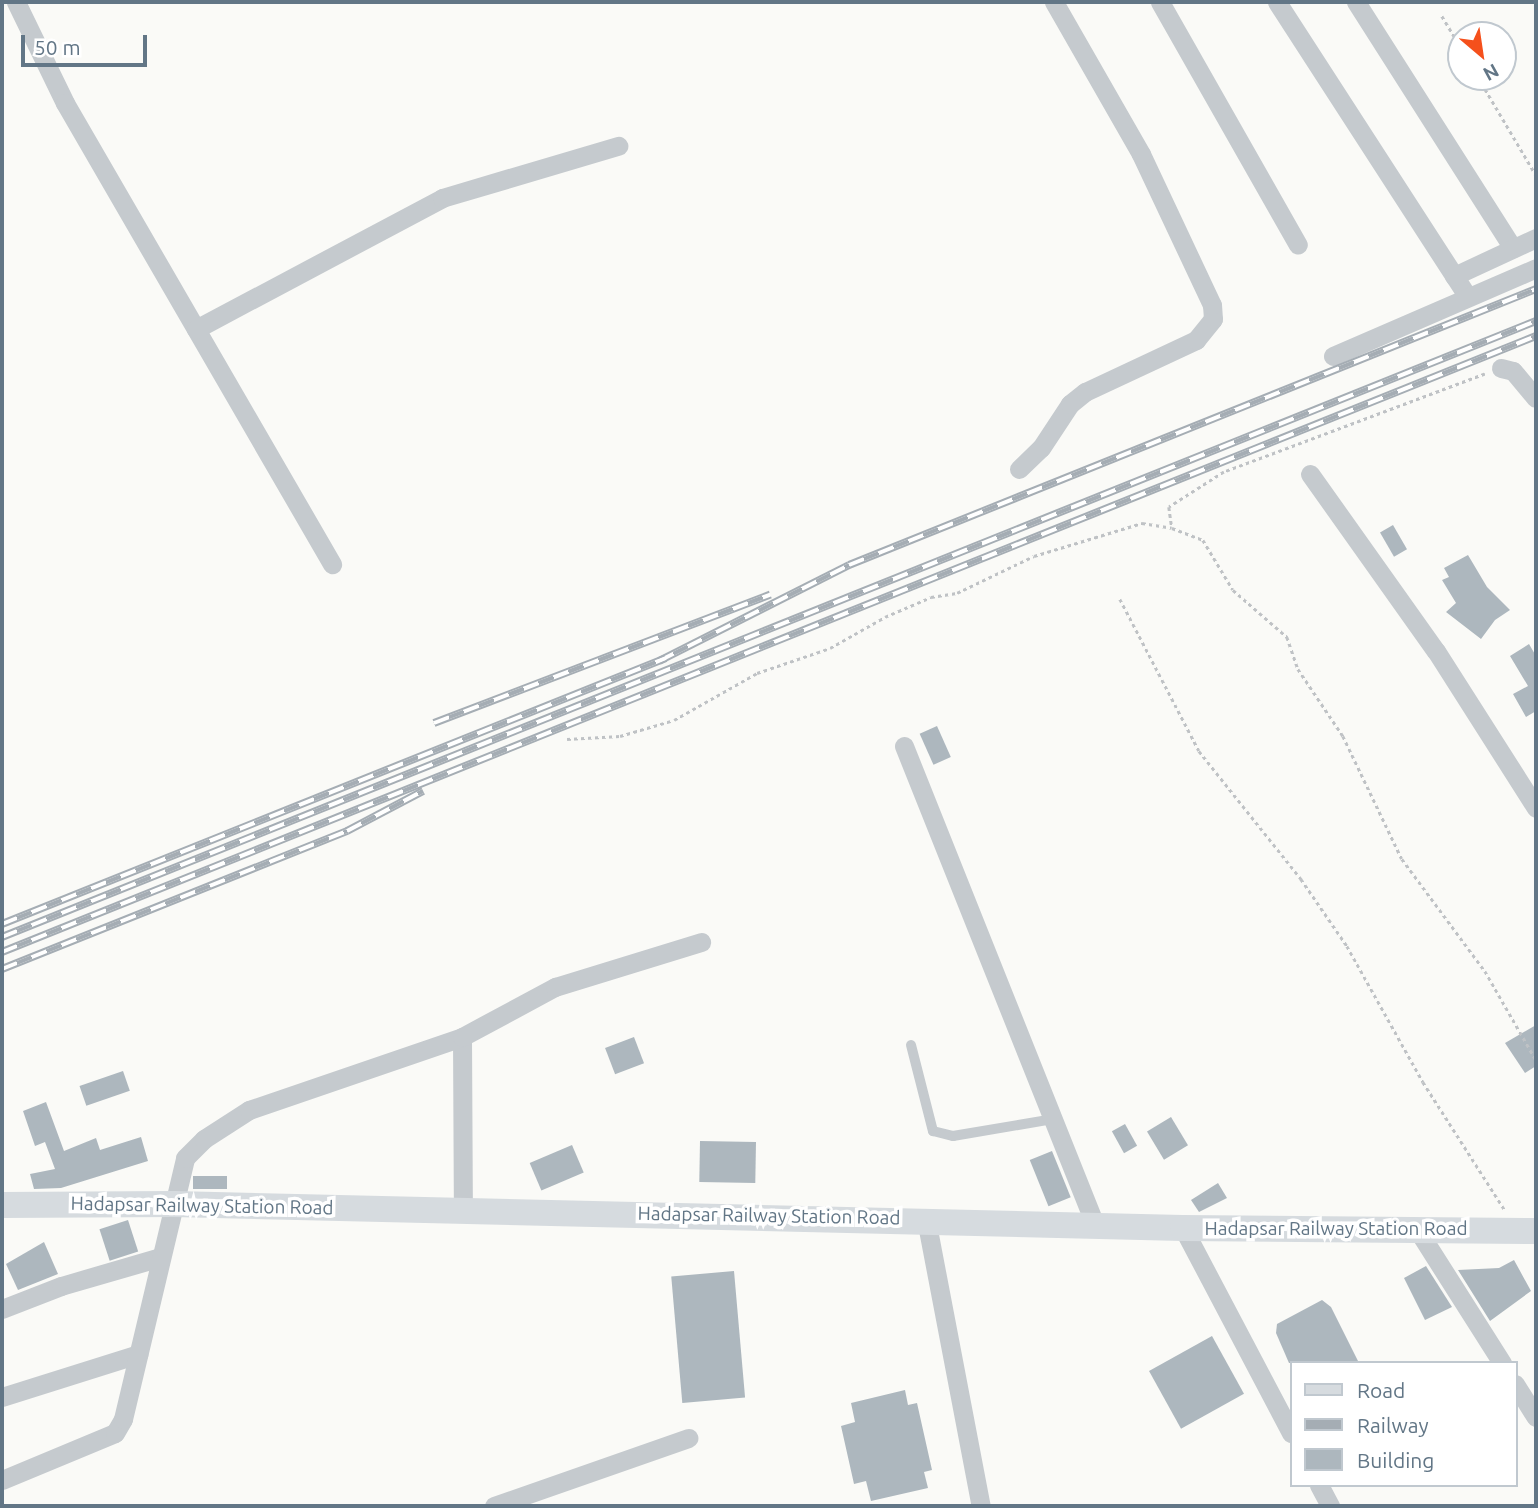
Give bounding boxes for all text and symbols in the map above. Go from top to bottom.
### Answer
scale bar [24,21,150,65]
north arrow [1447,21,1517,91]
text: 50 m [34,35,81,59]
text: N [1480,60,1503,86]
street label: Hadapsar Railway Station Road [70,1192,334,1220]
street label: Hadapsar Railway Station Road [637,1202,901,1230]
street label: Hadapsar Railway Station Road [1204,1218,1468,1240]
legend [1290,1361,1517,1487]
text: Road [1357,1378,1405,1402]
text: Railway [1357,1413,1429,1437]
text: Building [1357,1448,1434,1472]

